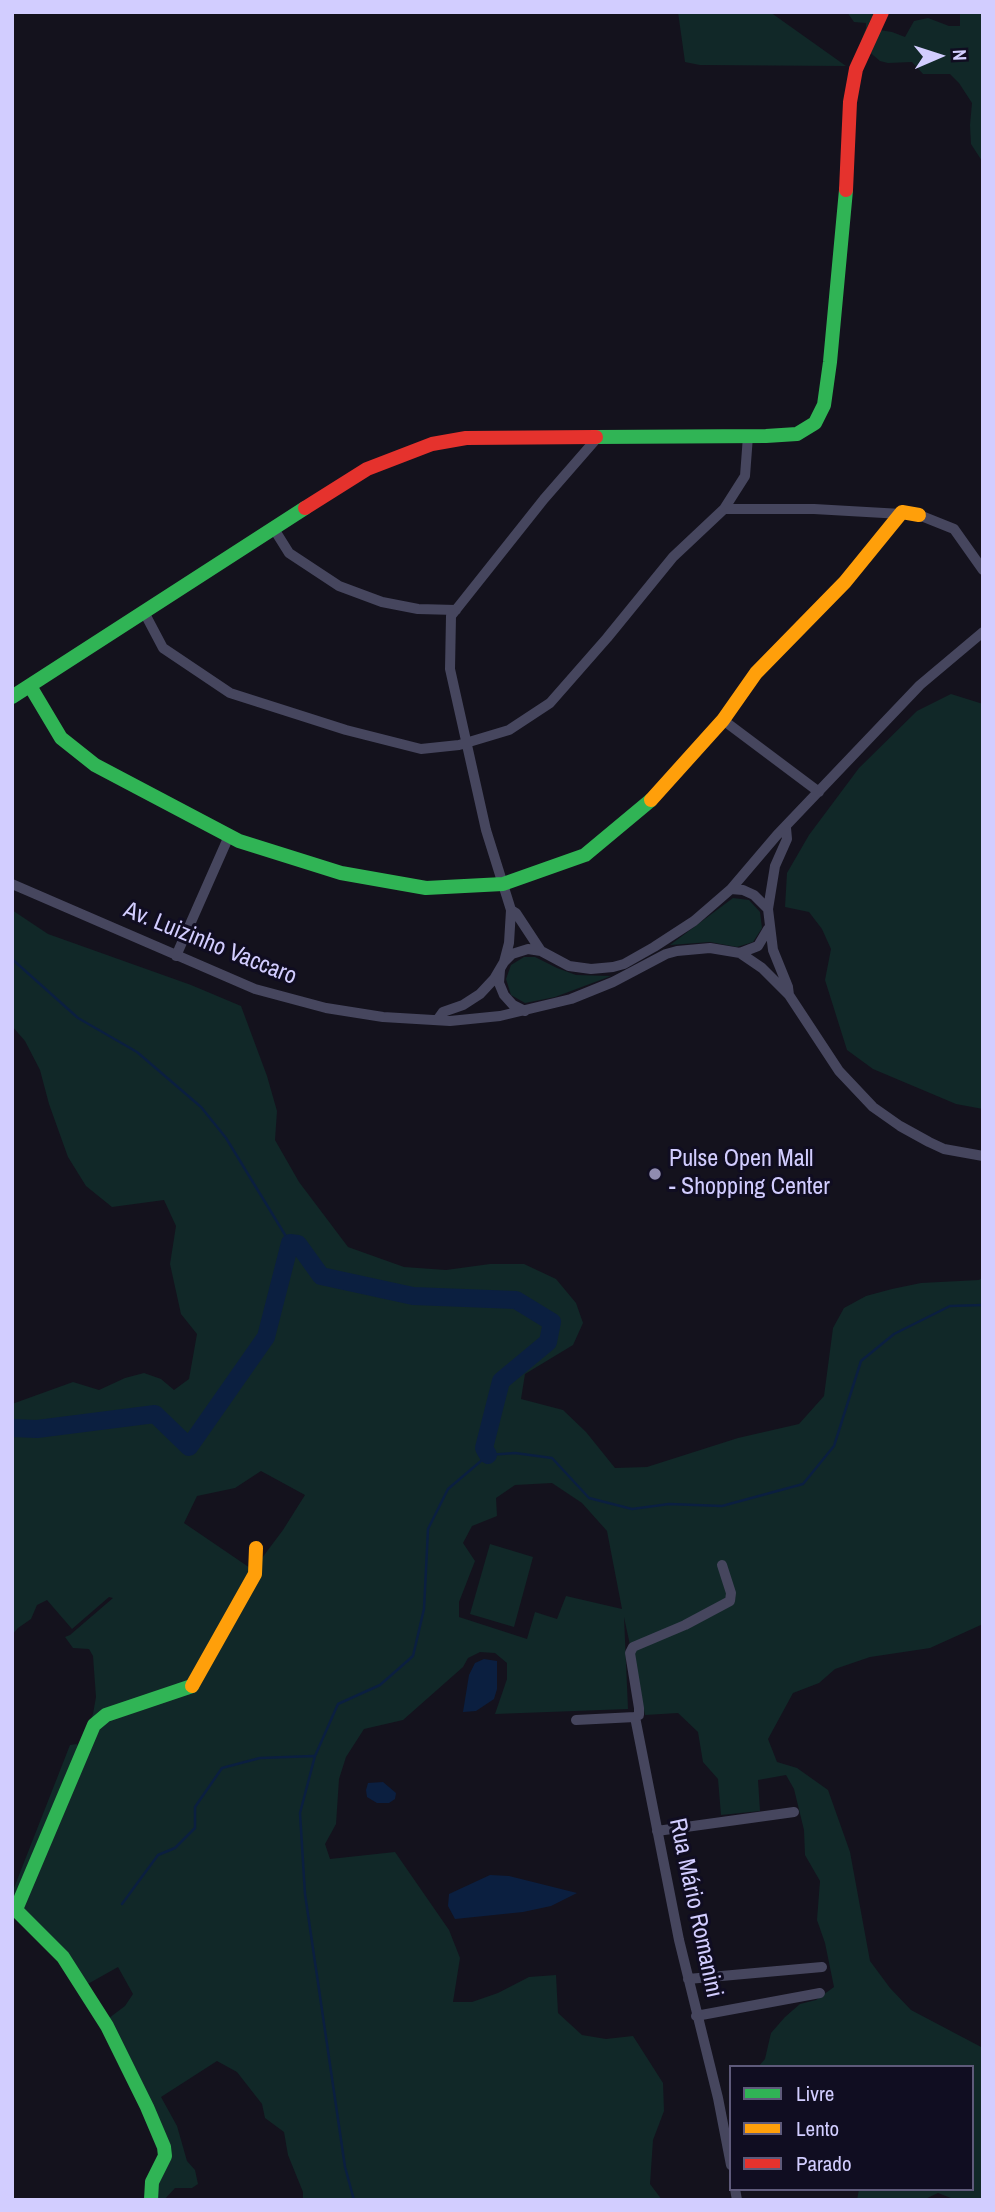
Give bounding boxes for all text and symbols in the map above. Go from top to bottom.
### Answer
north arrow [904,21,974,91]
text: N [947,49,973,61]
street label: Av. Luizinho Vaccaro [119,896,301,992]
place label: Pulse Open Mall - Shopping Center [669,1146,830,1202]
marker: Pulse Open Mall - Shopping Center [647,1166,663,1182]
street label: Rua Mário Romanini [662,1816,728,2000]
legend [729,2065,974,2191]
text: Livre [796,2079,834,2108]
text: Lento [796,2114,839,2143]
text: Parado [796,2149,852,2178]

